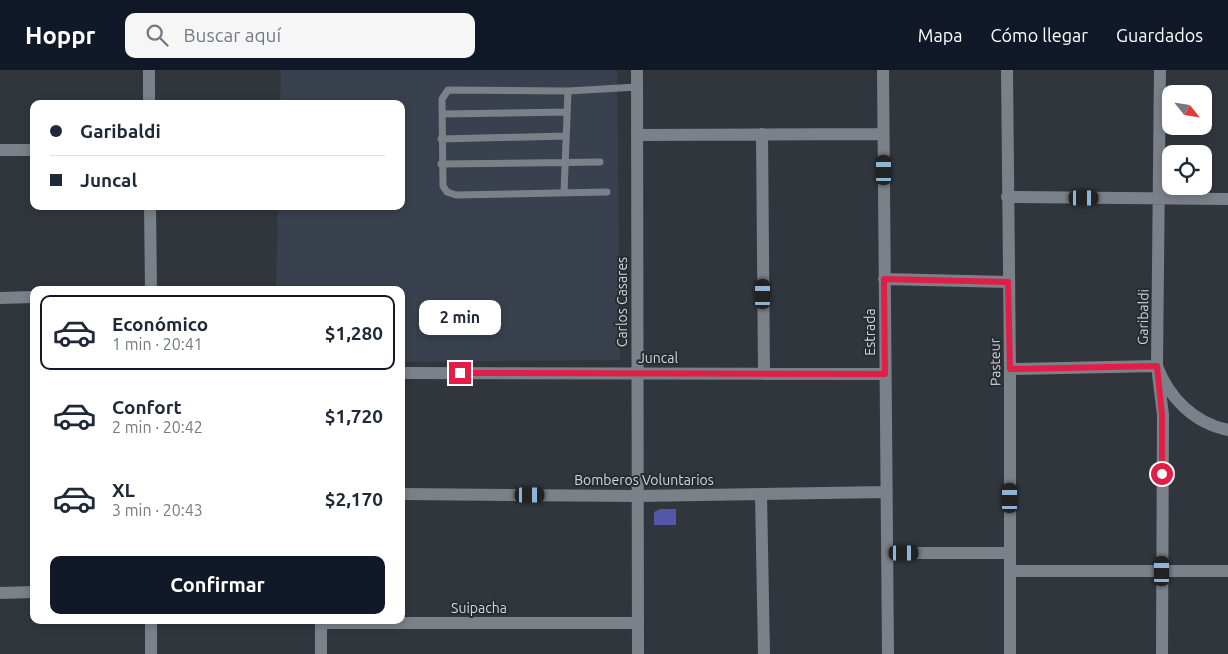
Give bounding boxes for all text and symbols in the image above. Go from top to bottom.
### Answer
search box [125,13,475,58]
icon: search [143,21,171,49]
text: Hoppr [25,22,95,49]
text: Buscar aquí [183,24,281,46]
text: Mapa [918,25,963,45]
text: Cómo llegar [991,25,1088,45]
text: Guardados [1116,25,1203,45]
north arrow [1162,85,1212,135]
map controls [1162,85,1212,195]
text: Garibaldi [80,120,161,142]
button: locate [1162,145,1212,195]
car [876,155,891,185]
text: Juncal [80,169,137,191]
car [1069,191,1099,206]
street label: Carlos Casares [614,257,630,347]
car [755,279,770,309]
street label: Garibaldi [1135,289,1151,345]
callout: 2 min [419,300,501,336]
text: 2 min [440,308,480,326]
street label: Estrada [862,308,878,356]
icon: car [52,310,97,355]
text: Económico [112,313,208,335]
text: $1,280 [325,322,383,344]
text: 1 min · 20:41 [112,335,203,353]
street label: Pasteur [987,337,1003,386]
street label: Juncal [638,350,678,366]
route end [449,362,471,384]
icon: car [52,393,97,438]
text: Confort [112,396,182,418]
text: $1,720 [325,405,383,427]
text: 2 min · 20:42 [112,418,203,436]
route start [1151,463,1173,485]
street label: Bomberos Voluntarios [574,472,714,488]
icon: car [52,476,97,521]
text: XL [112,479,135,501]
car [1002,483,1017,513]
text: $2,170 [325,488,383,510]
car [515,488,545,503]
text: 3 min · 20:43 [112,501,203,519]
car [889,546,919,561]
button: Confirmar [50,556,385,614]
car [1154,556,1169,586]
street label: Suipacha [451,600,507,616]

